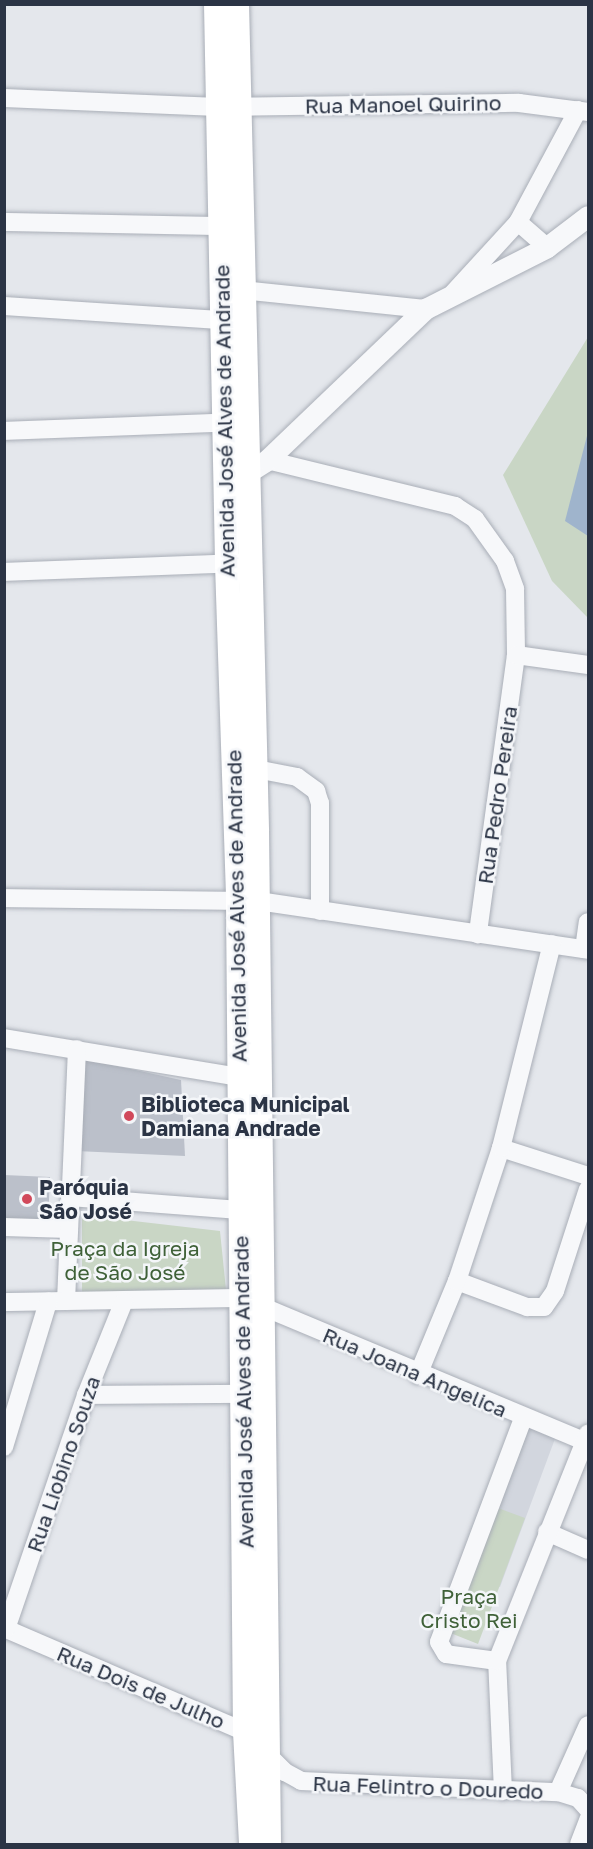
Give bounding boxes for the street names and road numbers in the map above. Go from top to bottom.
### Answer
street label: Rua Manoel Quirino [305,90,501,118]
street label: Avenida José Alves de Andrade [209,264,239,578]
street label: Rua Pedro Pereira [472,704,522,886]
street label: Avenida José Alves de Andrade [221,749,251,1063]
street label: Avenida José Alves de Andrade [228,1235,258,1549]
street label: Rua Joana Angelica [319,1322,511,1422]
street label: Rua Liobino Souza [21,1373,105,1555]
street label: Rua Dois de Julho [53,1640,229,1734]
street label: Rua Felintro o Douredo [312,1770,544,1804]

